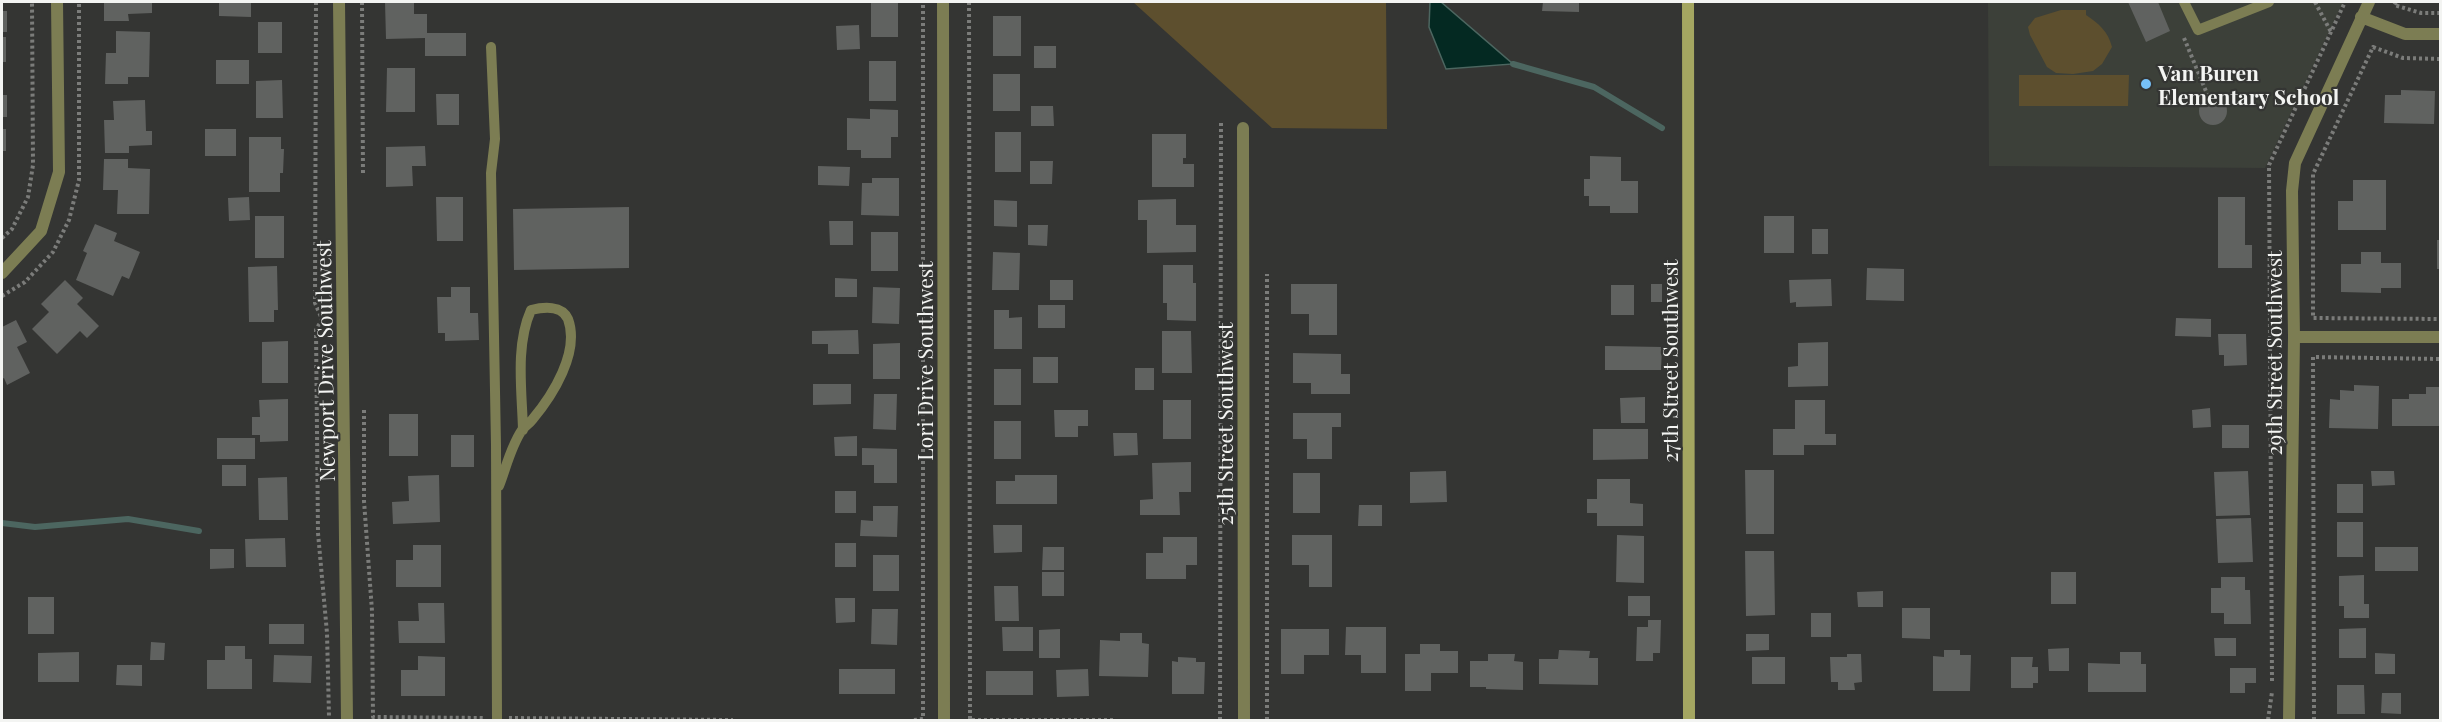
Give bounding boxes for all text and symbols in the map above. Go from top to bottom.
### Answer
place label: Van Buren Elementary School [2157,58,2340,110]
marker: Van Buren Elementary School [2139,77,2153,91]
street label: Newport Drive Southwest [308,240,340,482]
street label: 29th Street Southwest [2259,250,2287,456]
street label: 27th Street Southwest [1655,259,1683,462]
street label: Lori Drive Southwest [910,261,938,461]
street label: 25th Street Southwest [1210,322,1238,526]

